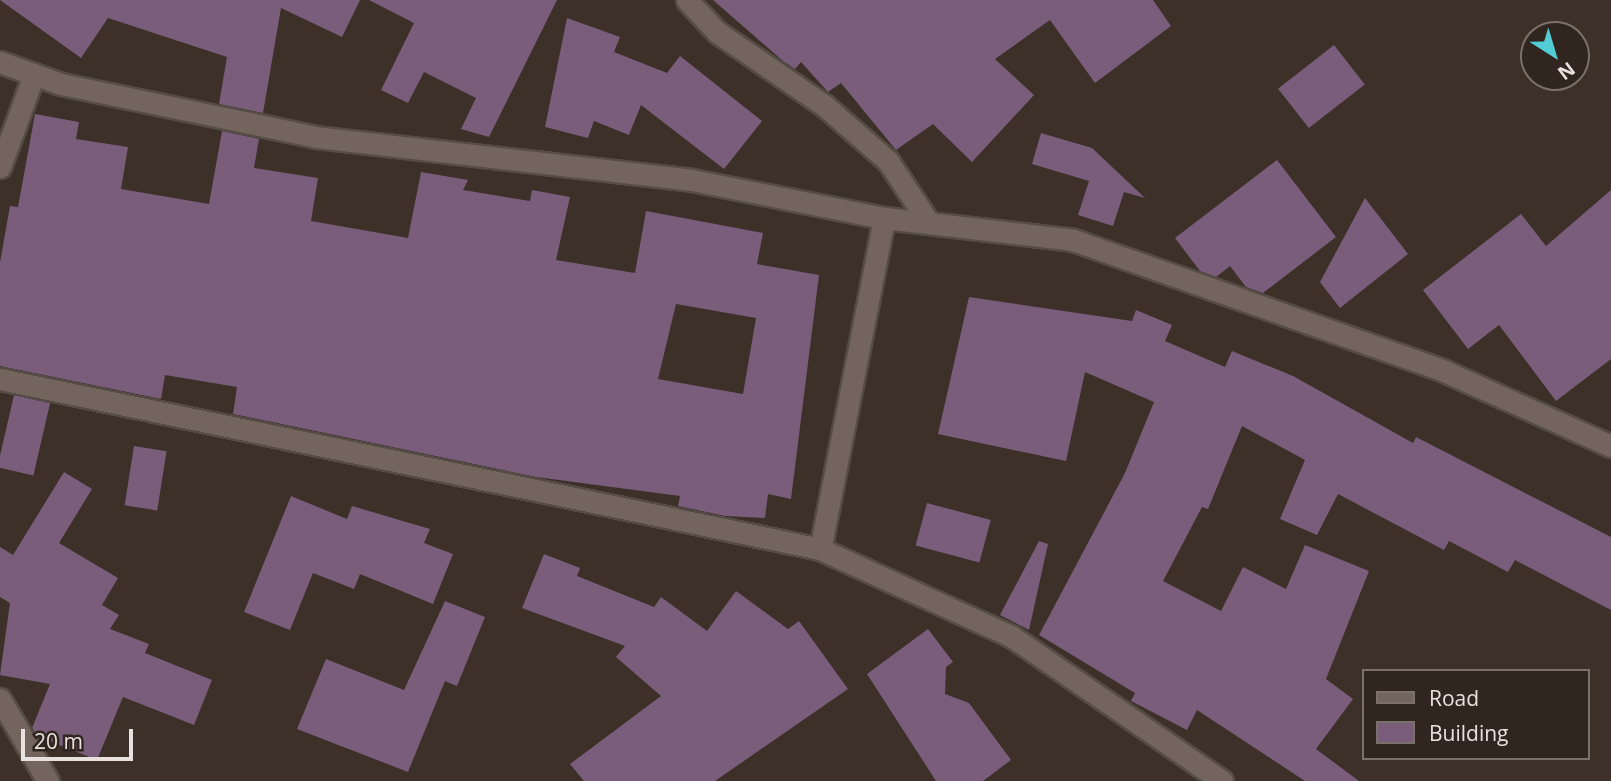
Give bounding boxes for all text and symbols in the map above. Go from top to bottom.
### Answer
north arrow [1520,21,1590,91]
text: N [1552,56,1580,86]
legend [1362,669,1590,760]
text: Road [1429,684,1479,712]
scale bar [24,714,136,758]
text: Building [1429,719,1508,747]
text: 20 m [34,727,83,755]

